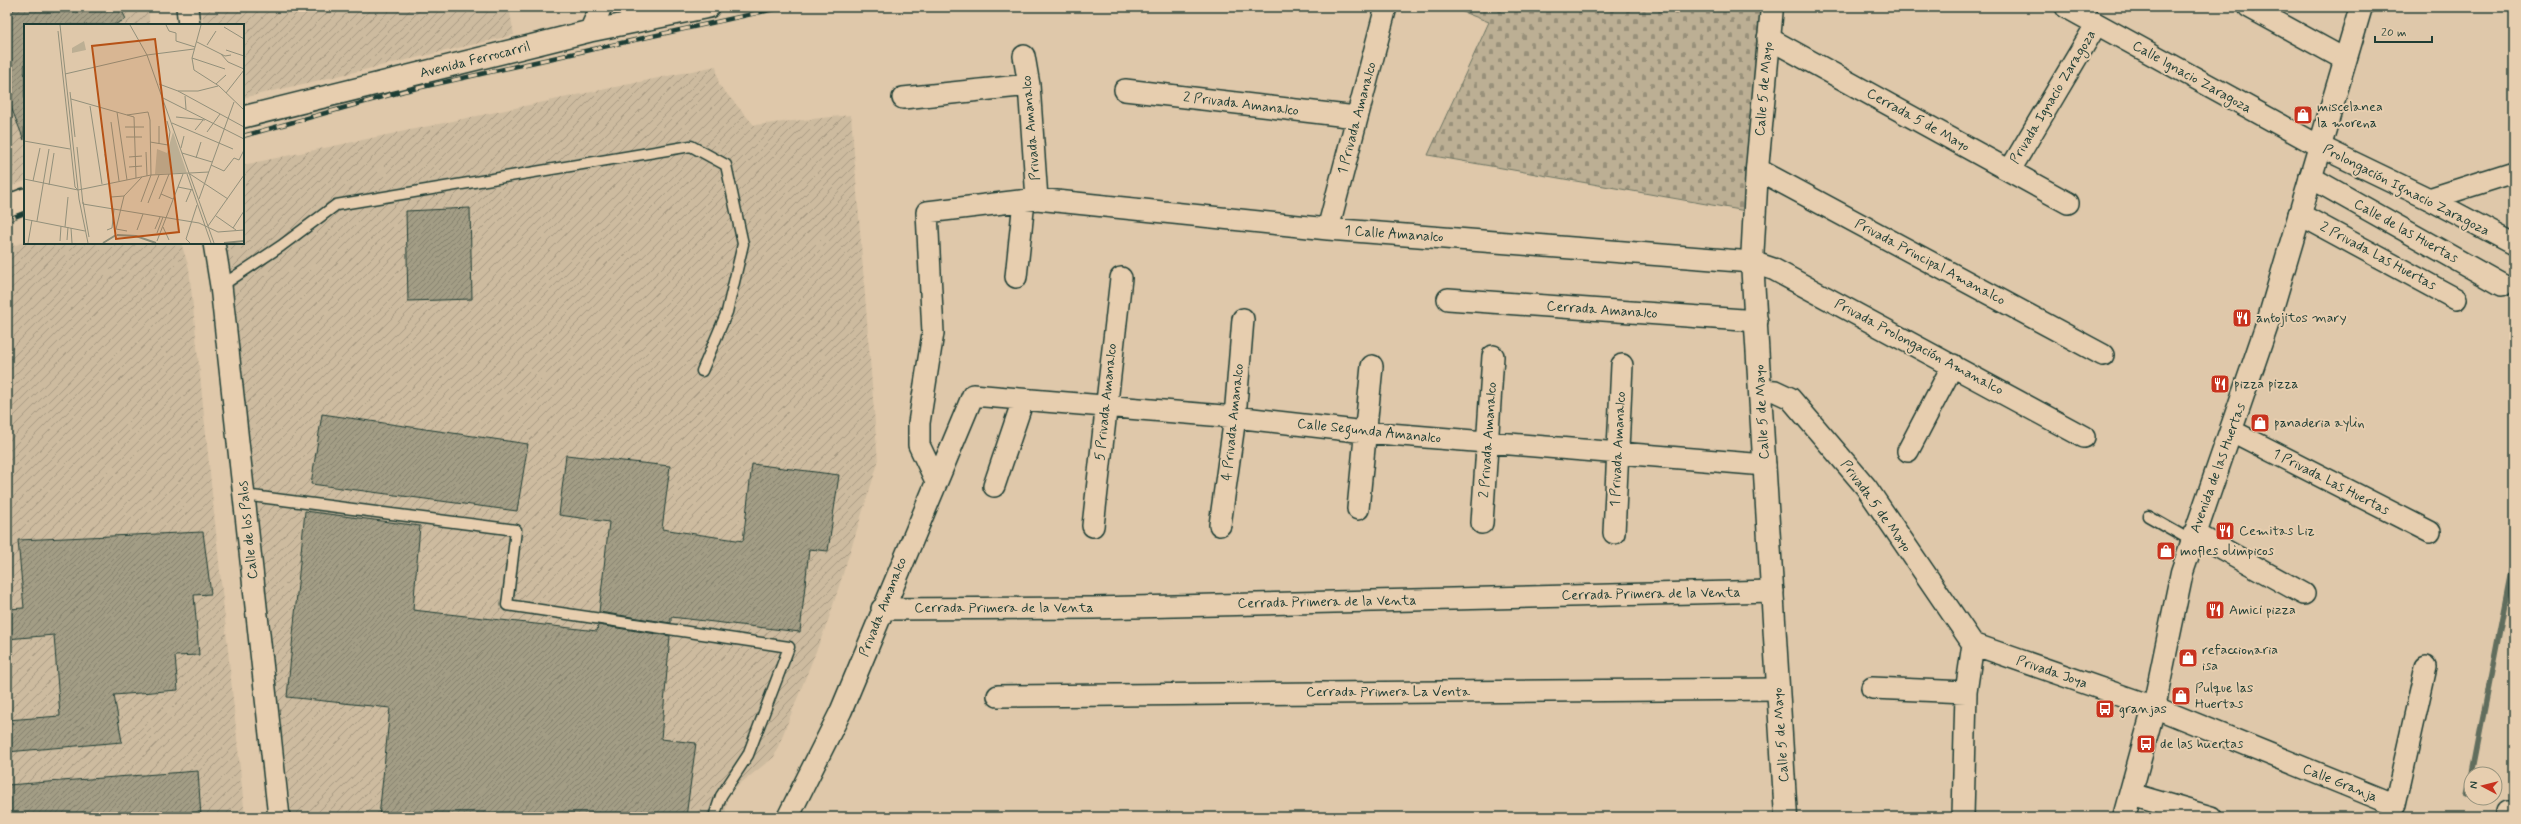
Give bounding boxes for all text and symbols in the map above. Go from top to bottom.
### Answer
scale bar [2375,18,2432,44]
inset map [24,24,244,244]
text: 20 m [2381,25,2407,41]
street label: Privada Ignacio Zaragoza [2006,27,2101,168]
street label: Calle Ignacio Zaragoza [2129,37,2255,118]
street label: Avenida Ferrocarril [418,38,532,82]
street label: Calle 5 de Mayo [1751,41,1777,137]
street label: 1 Privada Amanalco [1333,60,1381,176]
street label: Privada Amanalco [1017,75,1045,181]
street label: Cerrada 5 de Mayo [1863,84,1973,156]
street label: 2 Privada Amanalco [1182,88,1300,120]
place label: miscelanea la morena [2317,98,2383,132]
shop icon: miscelanea la morena [2292,104,2314,126]
street label: Prolongación Ignacio Zaragoza [2319,140,2493,242]
street label: Calle de las Huertas [2351,195,2461,267]
street label: Privada Principal Amanalco [1852,215,2008,309]
street label: 2 Privada Las Huertas [2317,218,2439,294]
street label: 1 Calle Amanalco [1344,222,1444,246]
street label: Privada Prolongación Amanalco [1831,295,2007,400]
street label: Cerrada Amanalco [1546,297,1658,323]
restaurant icon: antojitos mary [2231,307,2253,329]
place label: antojitos mary [2256,309,2347,327]
street label: 5 Privada Amanalco [1091,342,1121,462]
street label: 4 Privada Amanalco [1218,363,1248,481]
street label: Calle 5 de Mayo [1751,364,1773,460]
restaurant icon: pizza pizza [2209,373,2231,395]
place label: pizza pizza [2234,375,2299,393]
street label: 2 Privada Amanalco [1475,381,1501,499]
street label: 1 Privada Amanalco [1606,391,1630,507]
street label: Avenida de las Huertas [2186,401,2250,535]
shop icon: panaderia aylin [2249,412,2271,434]
street label: Calle Segunda Amanalco [1296,414,1442,450]
place label: panaderia aylin [2274,414,2365,432]
street label: 1 Privada Las Huertas [2270,445,2392,519]
street label: Privada 5 de Mayo [1836,456,1916,556]
street label: Calle de los Palos [234,479,262,580]
restaurant icon: Cemitas Liz [2214,520,2236,542]
place label: Cemitas Liz [2239,522,2315,540]
shop icon: mofles olimpicos [2155,540,2177,562]
place label: mofles olimpicos [2180,542,2274,560]
street label: Privada Amanalco [855,555,911,659]
street label: Cerrada Primera de la Venta [1561,583,1741,605]
street label: Cerrada Primera de la Venta [1237,591,1417,613]
street label: Cerrada Primera de la Venta [914,599,1094,617]
restaurant icon: Amici pizza [2204,599,2226,621]
place label: Amici pizza [2229,601,2296,619]
place label: refaccionaria isa [2202,641,2278,675]
shop icon: refaccionaria isa [2177,647,2199,669]
street label: Privada Joya [2014,651,2090,693]
place label: Pulque las Huertas [2195,679,2253,713]
street label: Cerrada Primera La Venta [1306,683,1471,701]
shop icon: Pulque las Huertas [2170,685,2192,707]
street label: Calle 5 de Mayo [1769,687,1793,783]
bus stop icon: granjas [2094,698,2116,720]
place label: granjas [2119,700,2167,718]
bus stop icon: de las huertas [2135,733,2157,755]
place label: de las huertas [2160,735,2243,753]
street label: Calle Granja [2300,760,2380,806]
north arrow [2463,766,2503,806]
text: N [2467,780,2481,789]

